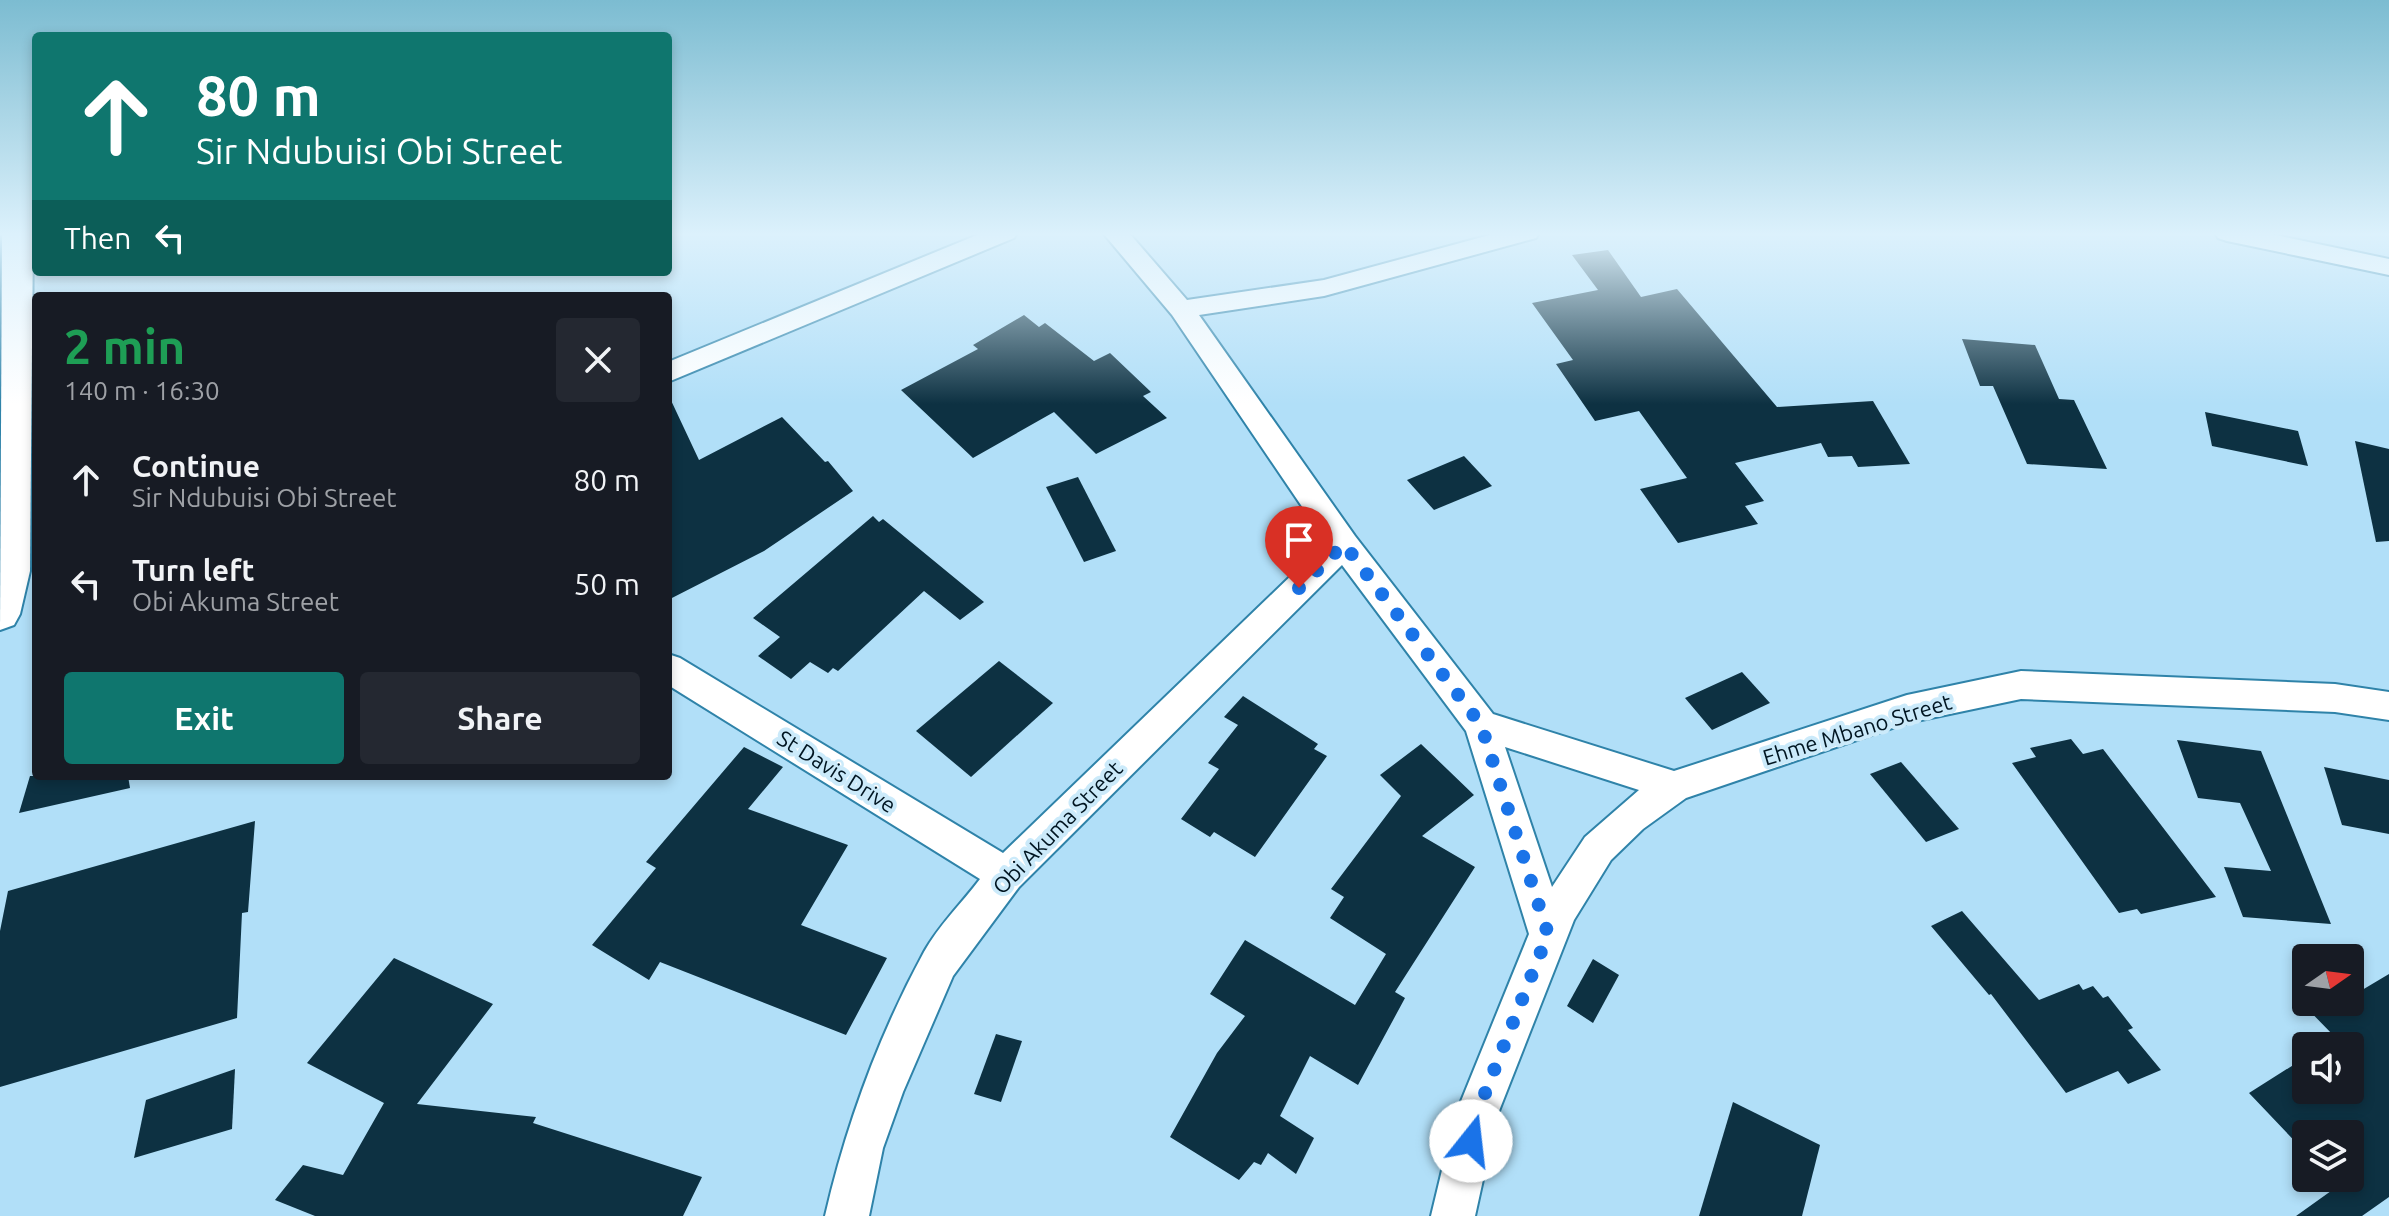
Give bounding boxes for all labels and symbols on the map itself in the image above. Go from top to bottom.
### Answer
pin [1265,506,1333,588]
street label: Ehme Mbano Street [1760,688,1955,770]
street label: St Davis Drive [773,725,901,817]
street label: Obi Akuma Street [987,755,1127,899]
north arrow [2292,944,2364,1016]
position arrow [1429,1099,1513,1183]

